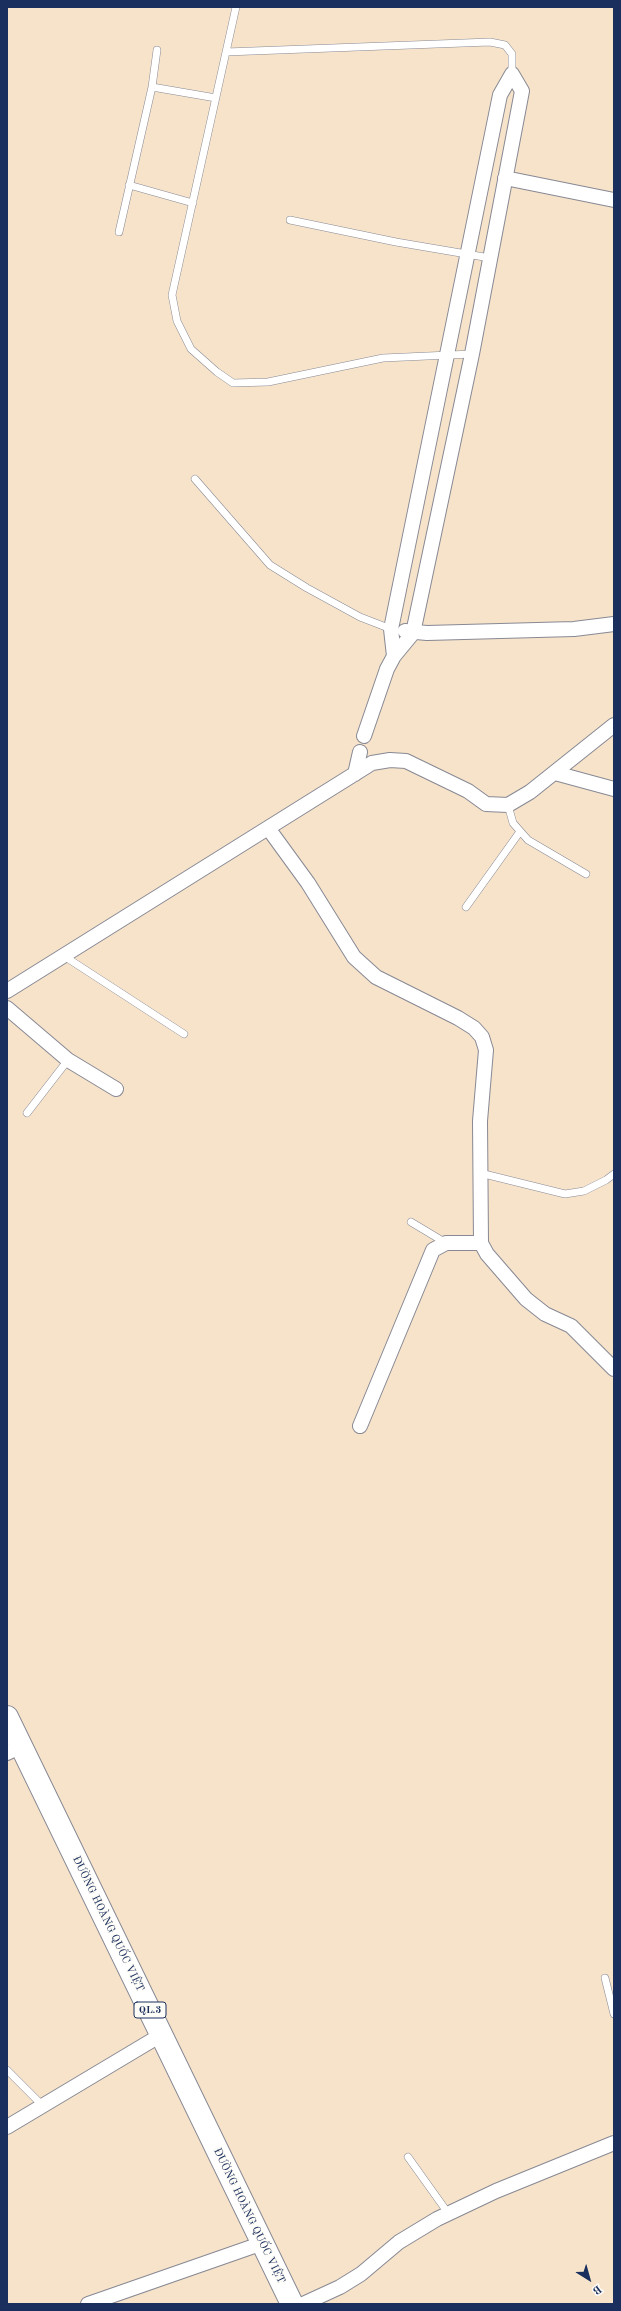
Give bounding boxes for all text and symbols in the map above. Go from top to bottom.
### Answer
street label: ĐƯỜNG HOÀNG QUỐC VIỆT [69,1854,147,1994]
road number: QL.3 [134,2002,166,2018]
street label: ĐƯỜNG HOÀNG QUỐC VIỆT [210,2146,288,2286]
north arrow [569,2259,609,2299]
text: B [590,2282,603,2296]

